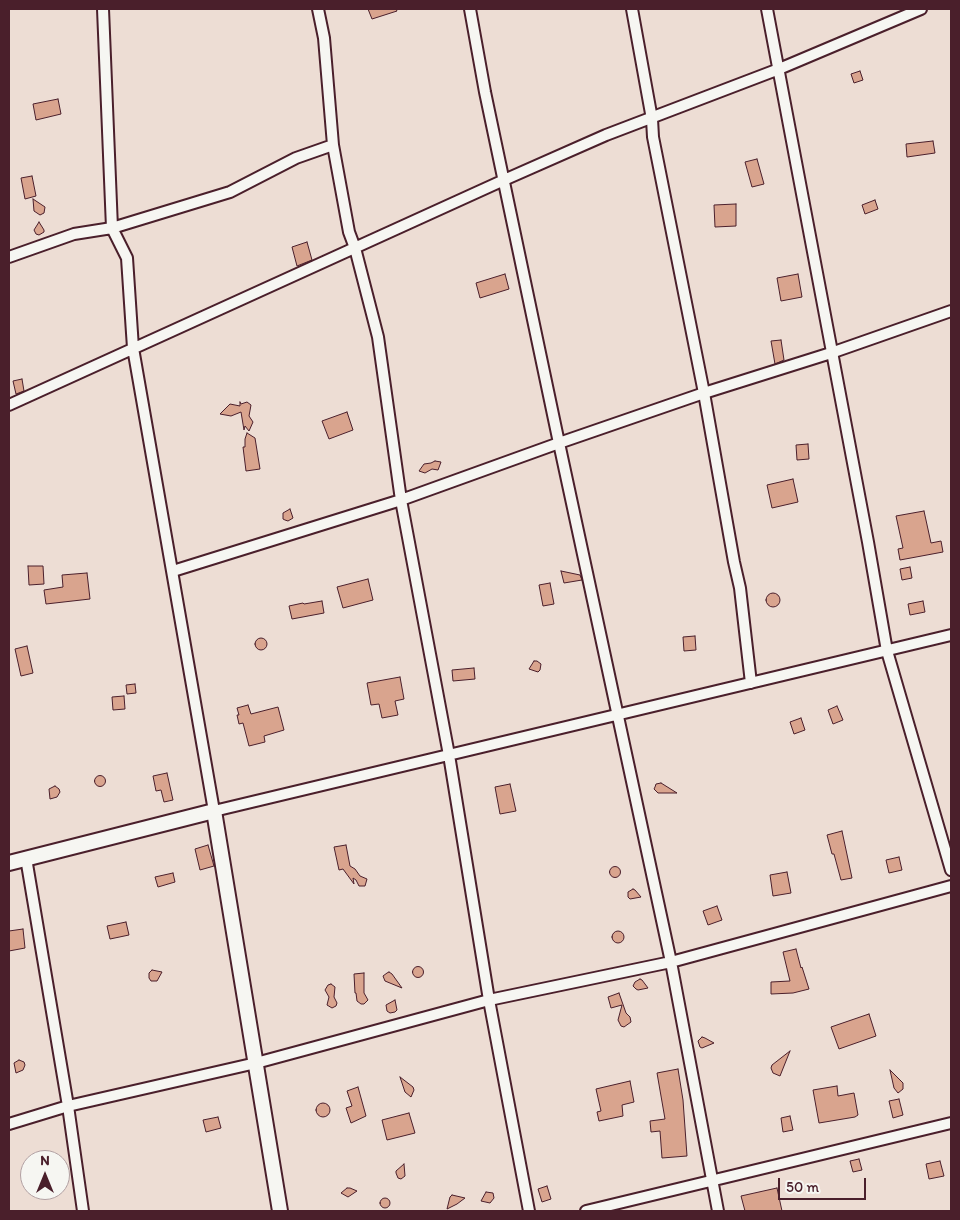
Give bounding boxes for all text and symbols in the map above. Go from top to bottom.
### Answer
north arrow [20,1150,70,1200]
text: N [40,1152,50,1169]
scale bar [780,1168,868,1200]
text: 50 m [786,1178,819,1196]

